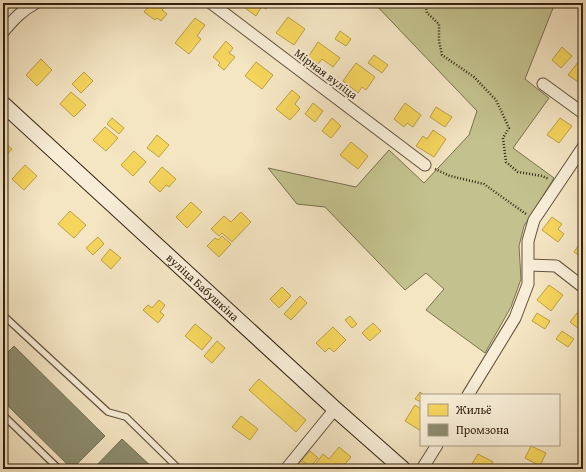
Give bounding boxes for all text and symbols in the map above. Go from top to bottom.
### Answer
street label: Мірная вуліца [291,44,362,103]
street label: вуліца Бабушкіна [163,249,243,325]
legend [420,394,560,446]
text: Жильё [455,401,492,418]
text: Промзона [456,421,509,438]

